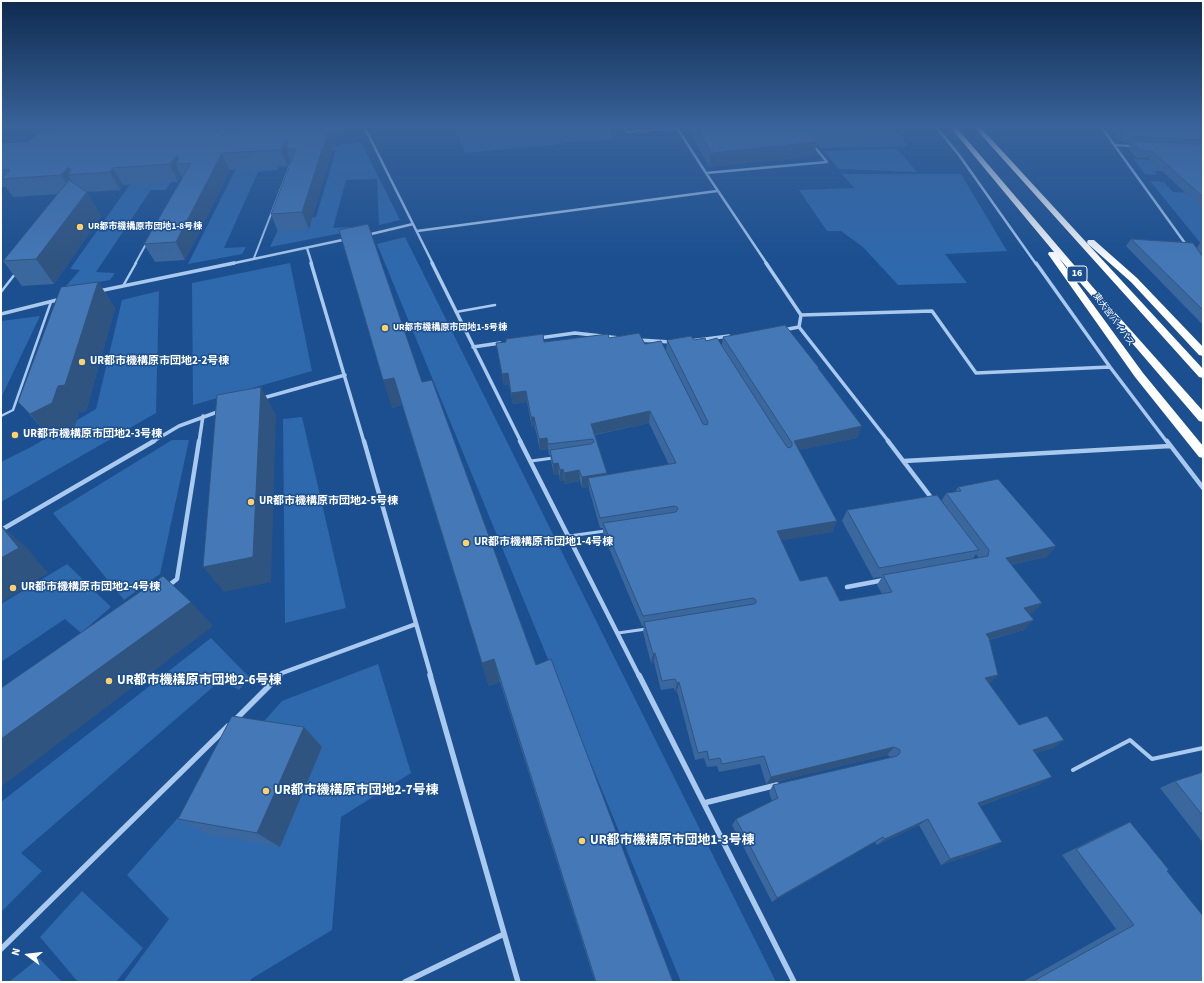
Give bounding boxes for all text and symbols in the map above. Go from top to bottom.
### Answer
marker: UR都市機構原市団地1-8号棟 [75,222,85,232]
place label: UR都市機構原市団地1-8号棟 [88,222,202,232]
road number: 16 [1067,266,1087,282]
street label: 東大宮バイパス [1090,291,1136,349]
marker: UR都市機構原市団地1-5号棟 [380,323,390,333]
place label: UR都市機構原市団地1-5号棟 [393,323,507,333]
place label: UR都市機構原市団地2-2号棟 [90,355,229,369]
marker: UR都市機構原市団地2-2号棟 [77,357,87,367]
place label: UR都市機構原市団地2-3号棟 [23,428,162,442]
marker: UR都市機構原市団地2-3号棟 [10,430,20,440]
place label: UR都市機構原市団地2-5号棟 [259,495,398,509]
marker: UR都市機構原市団地2-5号棟 [246,497,256,507]
place label: UR都市機構原市団地1-4号棟 [474,536,613,550]
marker: UR都市機構原市団地1-4号棟 [461,538,471,548]
place label: UR都市機構原市団地2-4号棟 [21,581,160,595]
marker: UR都市機構原市団地2-4号棟 [8,583,18,593]
place label: UR都市機構原市団地2-6号棟 [117,673,282,689]
marker: UR都市機構原市団地2-6号棟 [104,676,114,686]
place label: UR都市機構原市団地2-7号棟 [274,783,439,799]
marker: UR都市機構原市団地2-7号棟 [261,786,271,796]
place label: UR都市機構原市団地1-3号棟 [590,833,755,849]
marker: UR都市機構原市団地1-3号棟 [577,836,587,846]
north arrow [8,935,48,975]
text: N [8,946,24,957]

